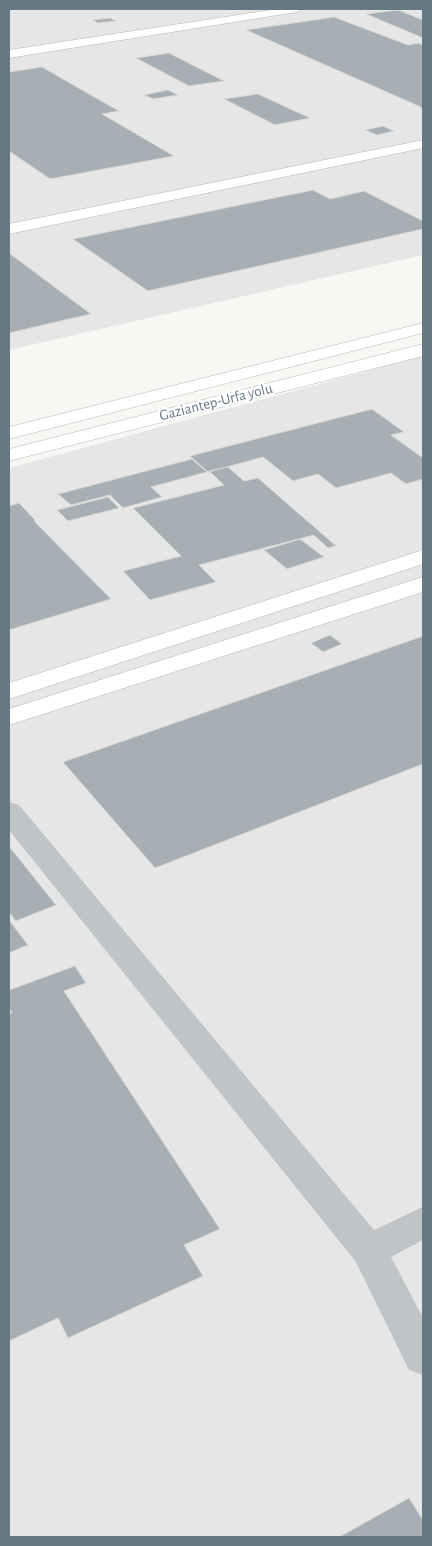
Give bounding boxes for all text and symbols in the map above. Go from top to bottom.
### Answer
street label: Gaziantep-Urfa yolu [158,379,274,425]

